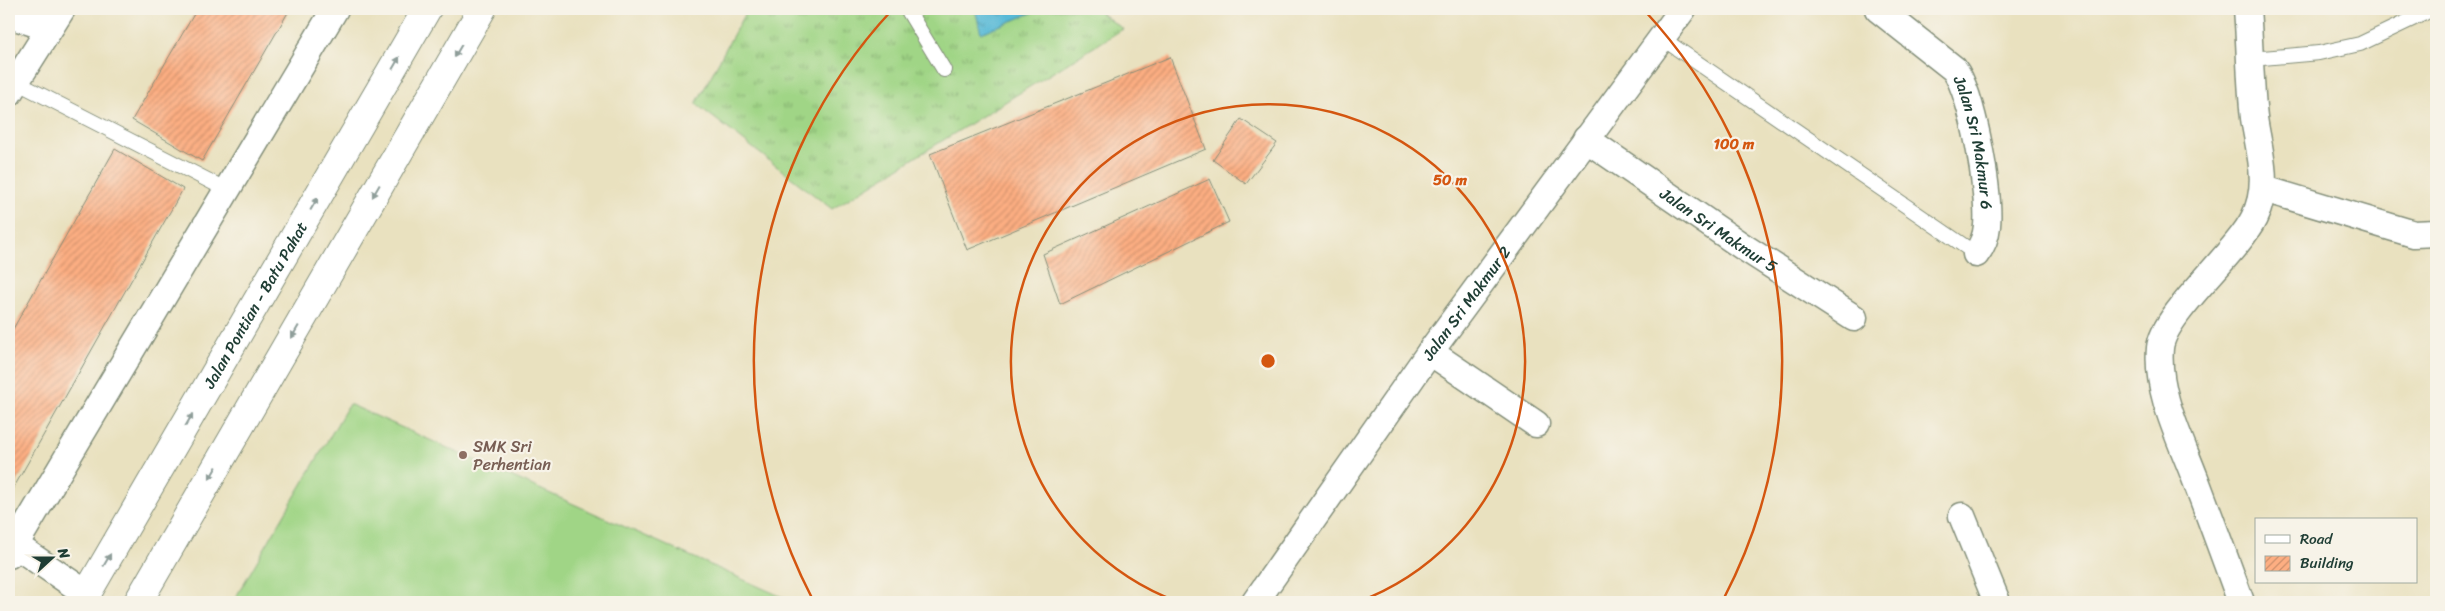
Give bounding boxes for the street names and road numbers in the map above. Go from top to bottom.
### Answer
street label: Jalan Sri Makmur 6 [1945,70,2002,210]
street label: Jalan Sri Makmur 5 [1653,179,1784,280]
street label: Jalan Pontian - Batu Pahat [194,216,315,395]
street label: Jalan Sri Makmur 2 [1413,240,1518,367]

